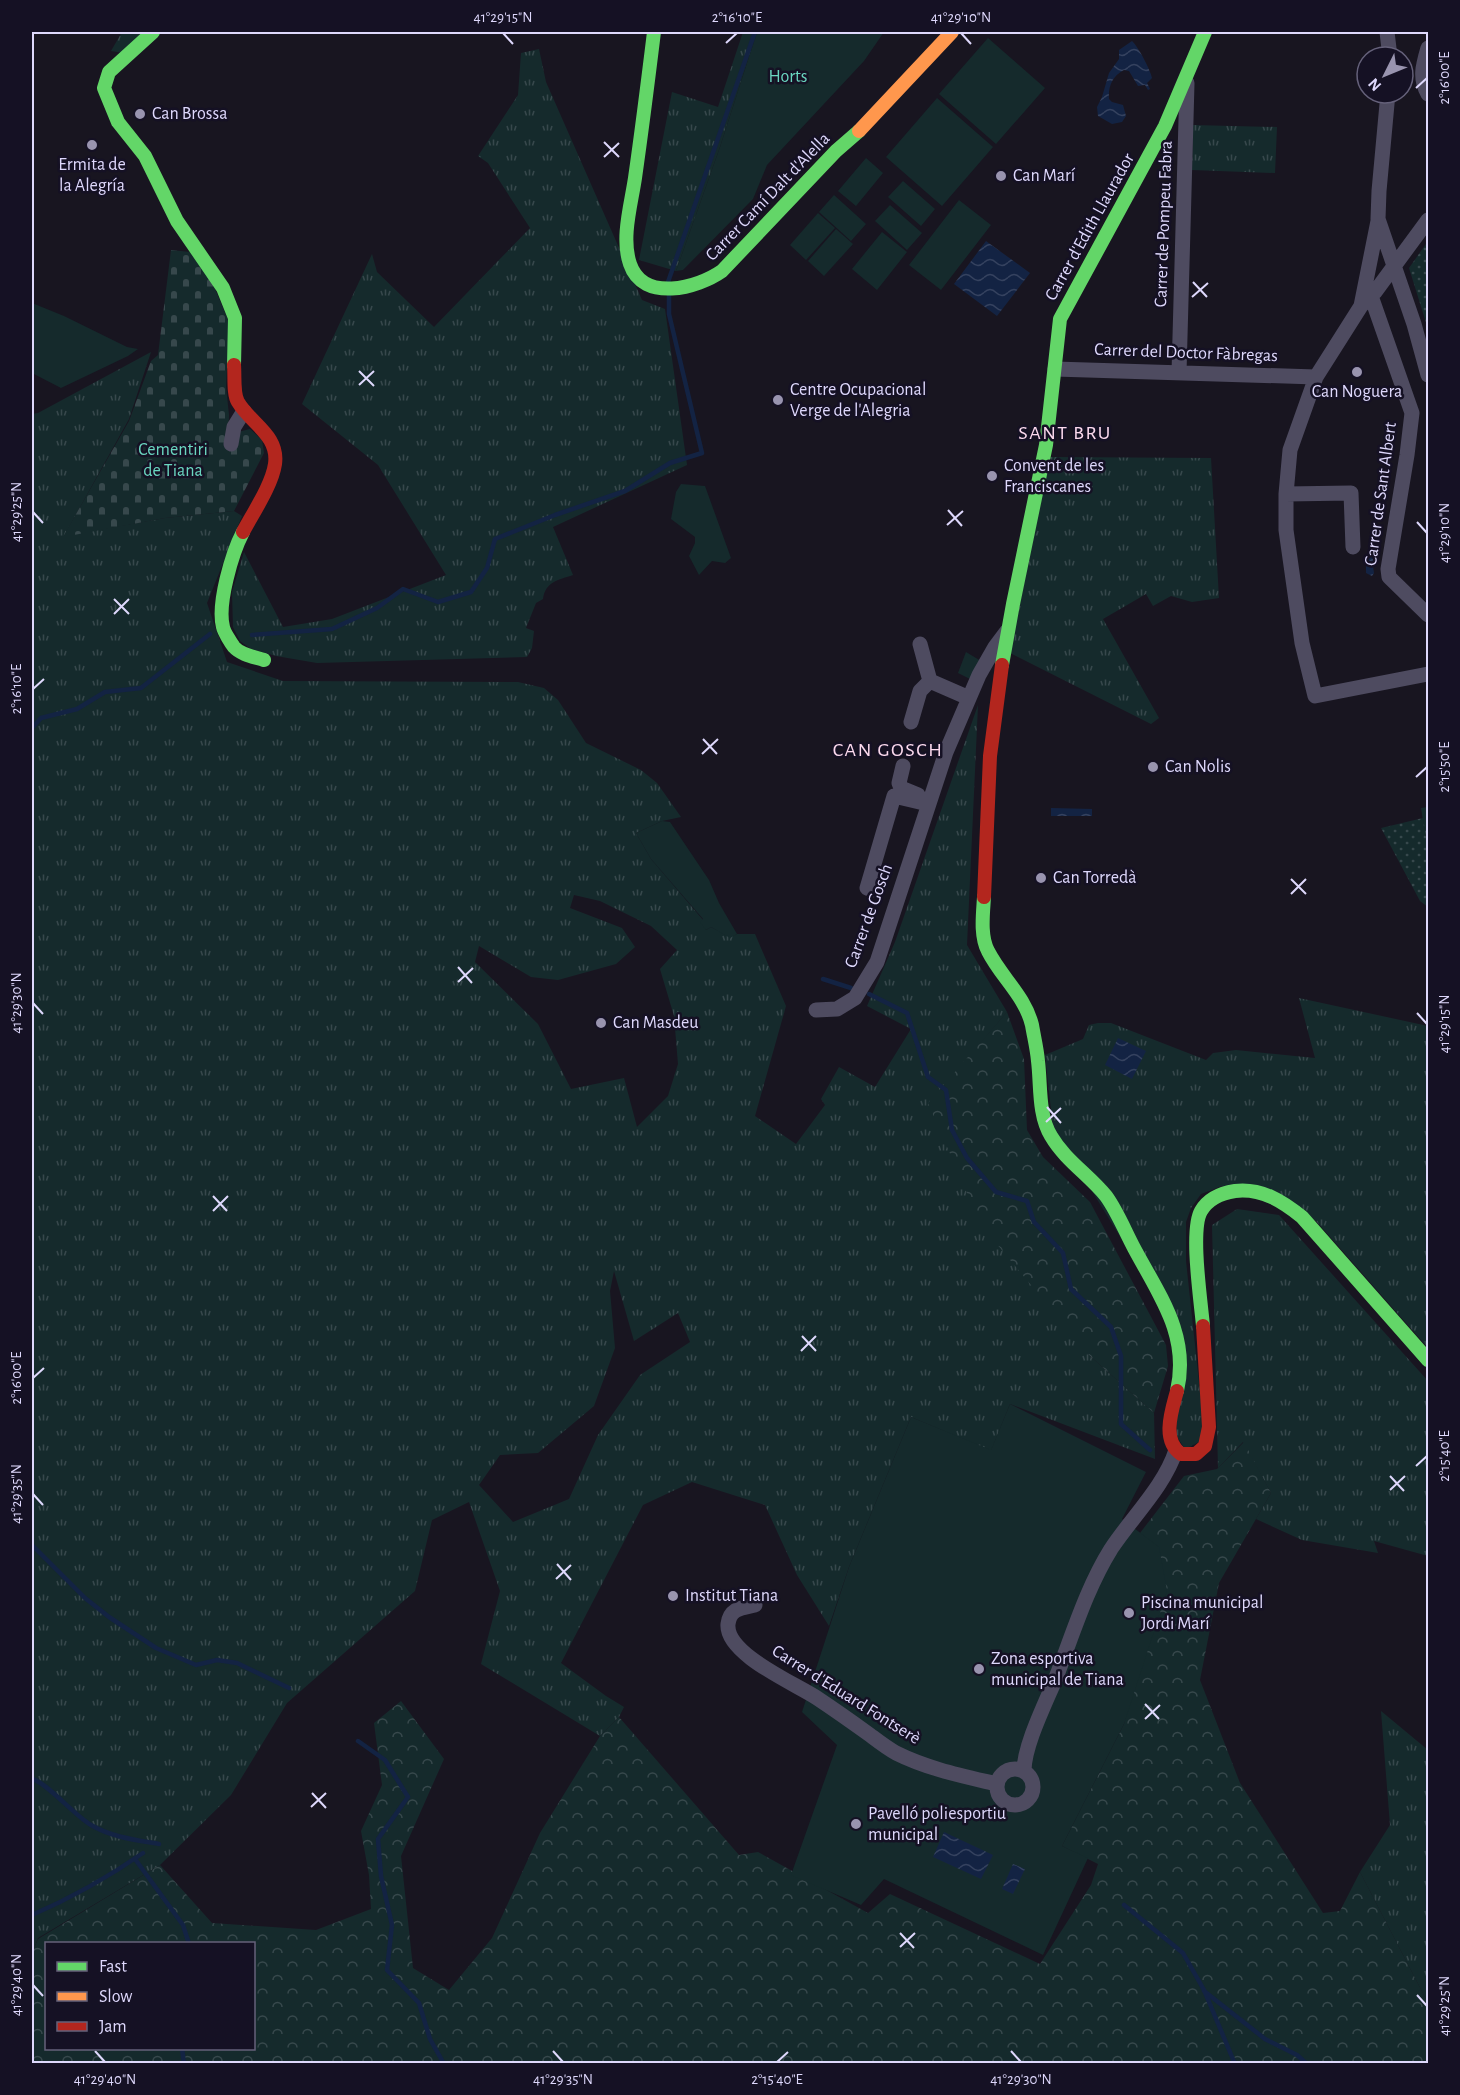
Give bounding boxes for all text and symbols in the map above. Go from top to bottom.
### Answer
text: 41°29'15"N [473,10,533,25]
text: 2°16'10"E [712,10,762,25]
text: 41°29'10"N [931,10,991,25]
north arrow [1355,45,1415,105]
text: 2°16'00"E [1437,51,1452,105]
park label: Horts [769,68,807,86]
text: N [1365,75,1384,94]
place label: Can Brossa [152,105,228,123]
marker: Can Brossa [133,107,147,121]
street label: Carrer Camí Dalt d'Alella [702,130,834,264]
marker: Ermita de la Alegría [85,138,99,152]
street label: Carrer de Pompeu Fabra [1152,140,1176,308]
street label: Carrer d'Edith Llaurador [1042,150,1138,304]
place label: Ermita de la Alegría [58,156,126,195]
place label: Can Marí [1013,167,1076,185]
marker: Can Marí [994,169,1008,183]
street label: Carrer del Doctor Fàbregas [1094,341,1278,365]
marker: Can Noguera [1350,365,1364,379]
place label: Centre Ocupacional Verge de l'Alegria [790,381,926,420]
place label: Can Noguera [1312,383,1402,401]
marker: Centre Ocupacional Verge de l'Alegria [771,393,785,407]
street label: Carrer de Sant Albert [1362,421,1400,567]
district label: SANT BRU [1018,423,1112,443]
park label: Cementiri de Tiana [138,441,208,480]
place label: Convent de les Franciscanes [1004,457,1104,496]
marker: Convent de les Franciscanes [985,469,999,483]
text: 41°29'25"N [9,482,24,542]
text: 41°29'10"N [1437,503,1452,563]
text: 2°16'10"E [9,664,24,714]
district label: CAN GOSCH [833,740,943,760]
text: 2°15'50"E [1437,742,1452,792]
place label: Can Nolis [1165,758,1231,776]
marker: Can Nolis [1146,760,1160,774]
street label: Carrer de Gosch [842,862,896,970]
place label: Can Torredà [1053,869,1137,887]
marker: Can Torredà [1034,871,1048,885]
text: 41°29'30"N [9,972,24,1034]
text: 41°29'15"N [1437,994,1452,1054]
place label: Can Masdeu [613,1014,699,1032]
marker: Can Masdeu [594,1016,608,1030]
text: 2°16'00"E [9,1351,24,1405]
text: 2°15'40"E [1437,1430,1452,1482]
text: 41°29'35"N [9,1464,24,1524]
place label: Institut Tiana [685,1587,778,1605]
marker: Institut Tiana [666,1589,680,1603]
place label: Piscina municipal Jordi Marí [1141,1594,1264,1633]
marker: Piscina municipal Jordi Marí [1122,1606,1136,1620]
street label: Carrer d'Eduard Fontserè [769,1642,923,1748]
place label: Zona esportiva municipal de Tiana [991,1650,1124,1689]
marker: Zona esportiva municipal de Tiana [972,1662,986,1676]
place label: Pavelló poliesportiu municipal [868,1805,1006,1844]
marker: Pavelló poliesportiu municipal [849,1817,863,1831]
legend [45,1942,255,2050]
text: 41°29'40"N [9,1954,24,2016]
text: Fast [99,1958,127,1976]
text: 41°29'25"N [1437,1976,1452,2036]
text: Slow [99,1988,132,2006]
text: Jam [99,2018,127,2036]
text: 41°29'40"N [74,2072,136,2087]
text: 41°29'35"N [533,2072,593,2087]
text: 2°15'40"E [751,2072,803,2087]
text: 41°29'30"N [990,2072,1052,2087]

